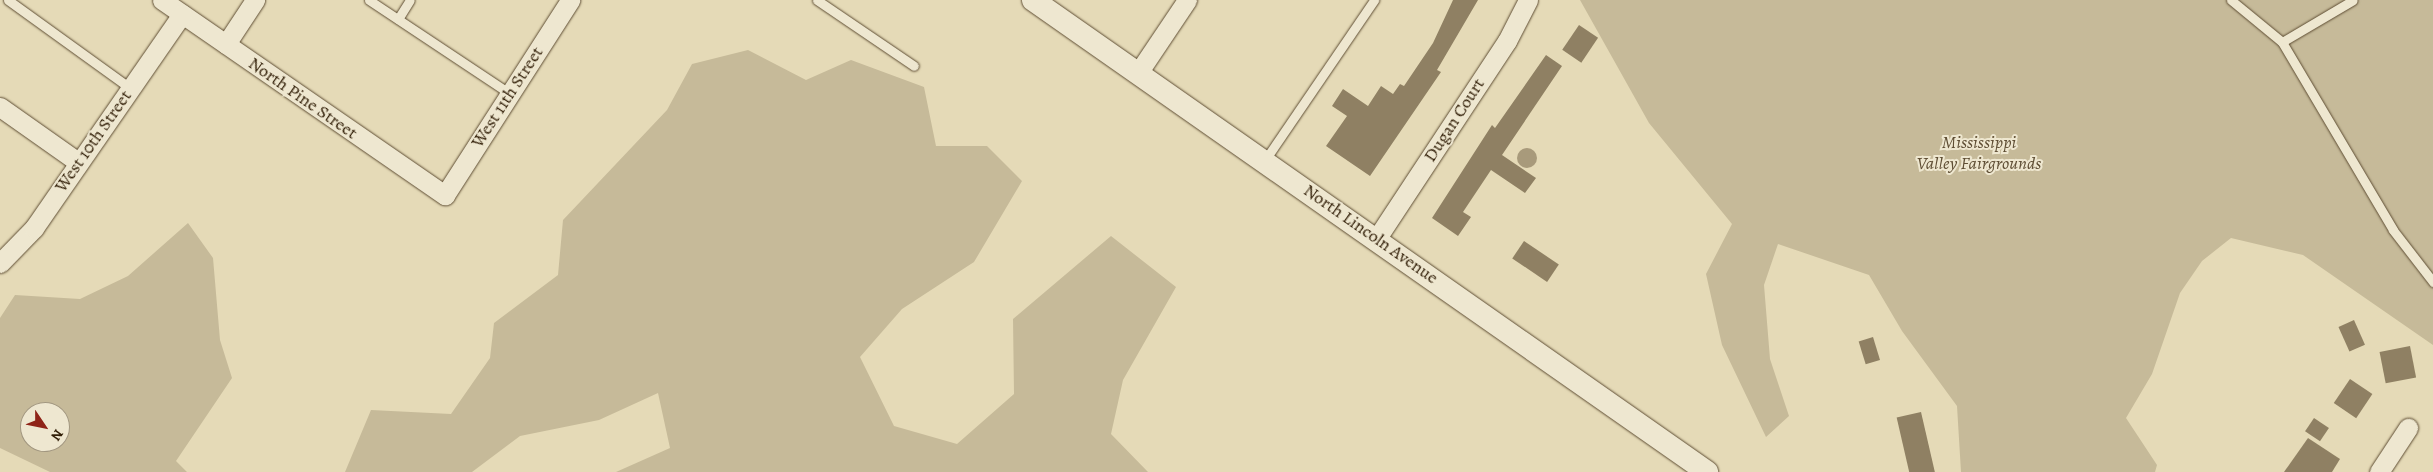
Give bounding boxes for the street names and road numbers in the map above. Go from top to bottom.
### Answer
street label: West 11th Street [466,43,548,151]
street label: North Pine Street [244,52,362,144]
street label: Dugan Court [1419,74,1489,166]
street label: West 10th Street [50,86,136,196]
street label: North Lincoln Avenue [1300,179,1442,289]

